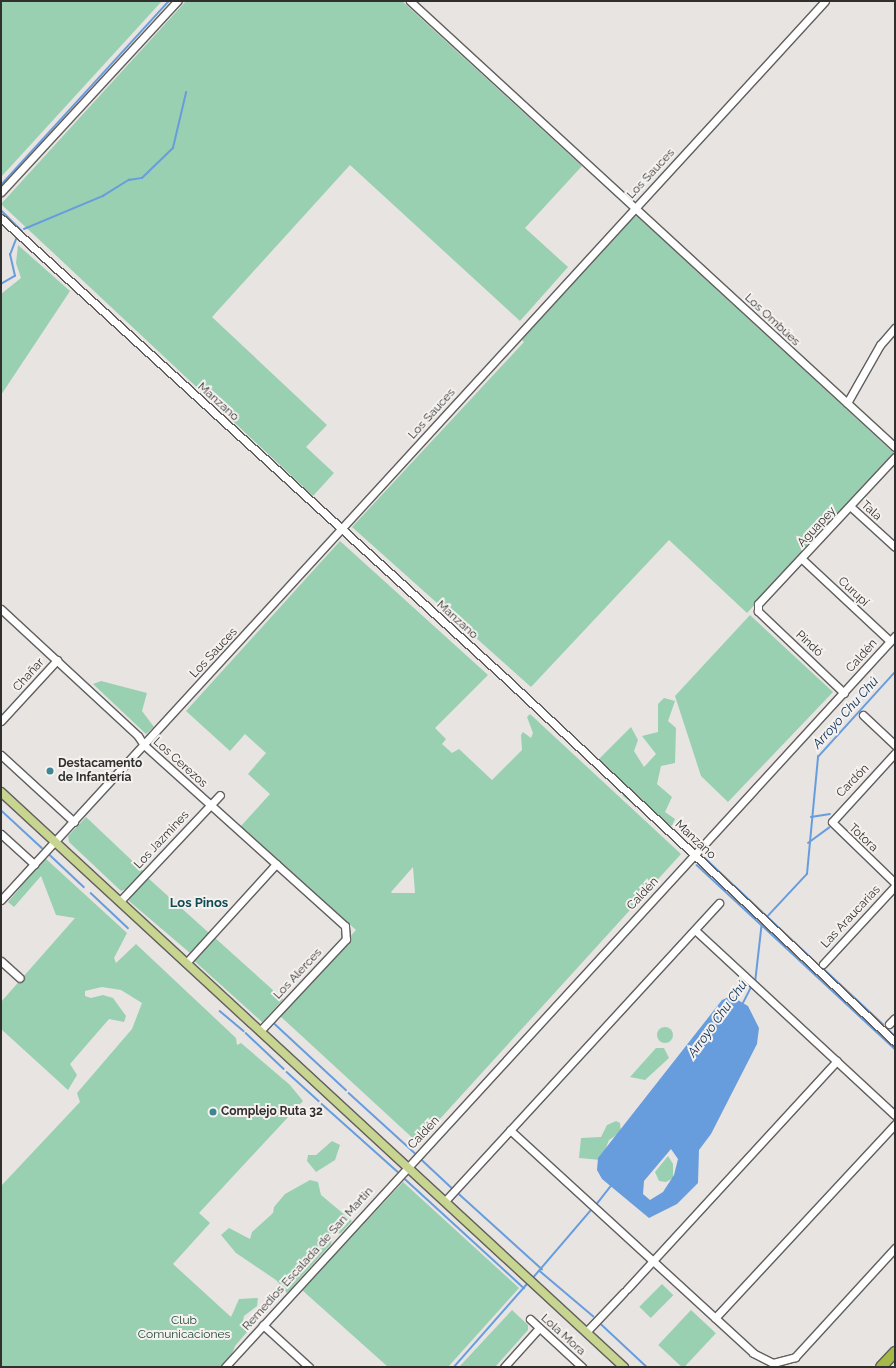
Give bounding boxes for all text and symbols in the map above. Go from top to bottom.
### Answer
street label: Los Sauces [624,146,678,202]
street label: Los Ombúes [741,291,803,349]
street label: Manzano [194,380,242,424]
street label: Los Sauces [406,386,458,442]
street label: Tala [858,498,884,524]
street label: Aguapey [795,504,839,550]
street label: Curupí [835,574,871,610]
street label: Manzano [433,598,481,642]
street label: Los Sauces [187,625,241,681]
street label: Pindó [793,628,825,660]
street label: Caldén [843,636,881,676]
street label: Chañar [10,655,48,695]
water label: Arroyo Chu Chú [810,674,882,752]
street label: Los Cerezos [150,735,210,791]
place label: Destacamento de Infantería [58,757,142,785]
street label: Cardón [834,761,872,801]
marker: Destacamento de Infantería [45,766,55,776]
street label: Los Jazmines [131,808,193,872]
street label: Manzano [672,817,718,863]
street label: Totora [845,821,881,855]
street label: Caldén [624,875,662,913]
street label: Las Araucarias [818,883,884,951]
district label: Los Pinos [170,895,228,911]
street label: Los Alerces [271,945,325,1003]
water label: Arroyo Chu Chú [685,978,751,1060]
place label: Complejo Ruta 32 [221,1105,323,1119]
marker: Complejo Ruta 32 [208,1107,218,1117]
street label: Caldén [405,1114,443,1152]
street label: Remedios Escalada de San Martin [240,1184,376,1334]
street label: Lola Mora [538,1311,588,1359]
park label: Club Comunicaciones [138,1314,230,1342]

